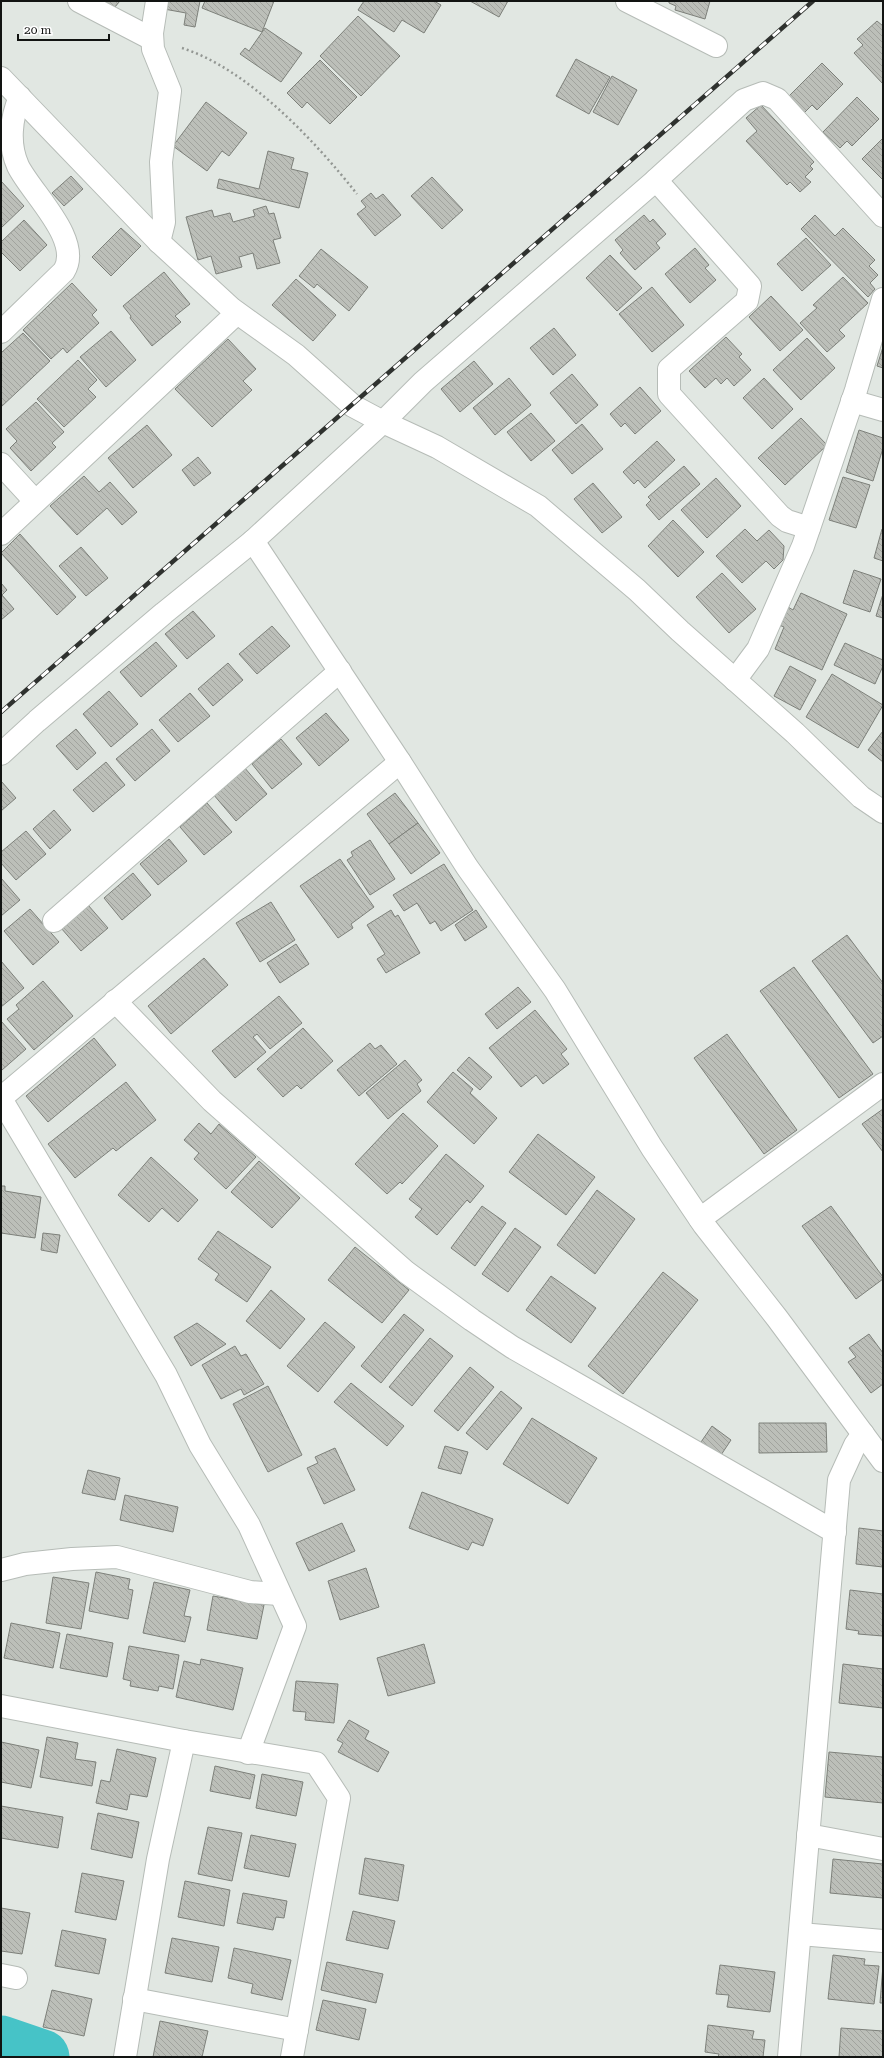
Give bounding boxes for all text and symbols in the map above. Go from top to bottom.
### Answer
scale bar [18,16,109,42]
text: 20 m [24,23,51,37]

